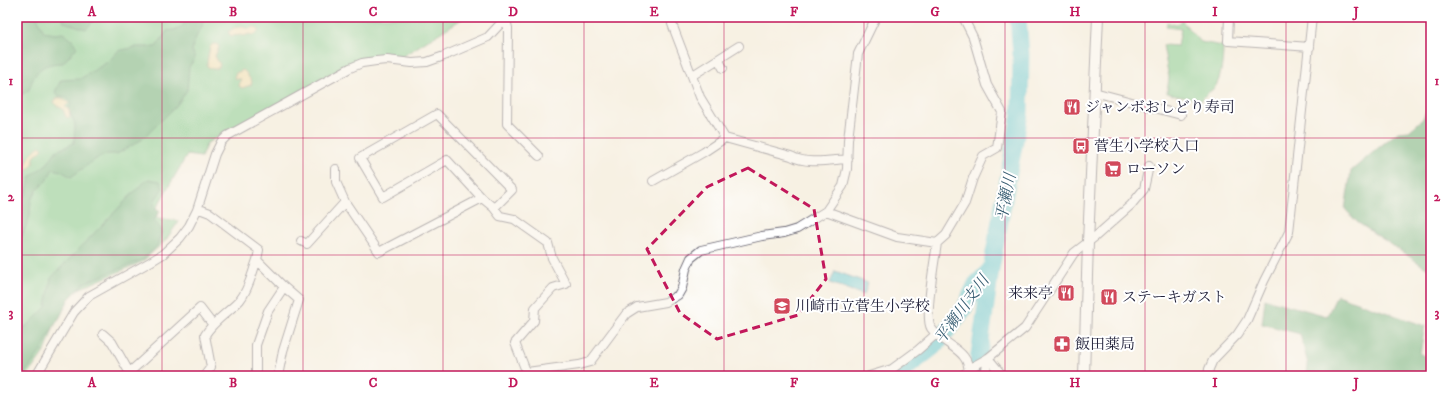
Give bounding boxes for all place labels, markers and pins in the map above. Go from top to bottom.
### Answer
restaurant icon: ジャンボおしどり寿司 [1062,97,1082,117]
place label: ジャンボおしどり寿司 [1085,98,1235,117]
bus stop icon: 菅生小学校入口 [1071,136,1091,156]
place label: 菅生小学校入口 [1094,137,1199,156]
supermarket icon: ローソン [1103,159,1123,179]
place label: ローソン [1126,160,1185,179]
restaurant icon: 来来亭 [1056,283,1076,303]
place label: 来来亭 [1008,284,1053,303]
restaurant icon: ステーキガスト [1099,287,1119,307]
place label: ステーキガスト [1122,288,1227,307]
school or university icon: 川崎市立菅生小学校 [772,296,792,316]
place label: 川崎市立菅生小学校 [795,297,930,316]
pharmacy icon: 飯田薬局 [1052,334,1072,354]
place label: 飯田薬局 [1075,335,1135,354]

